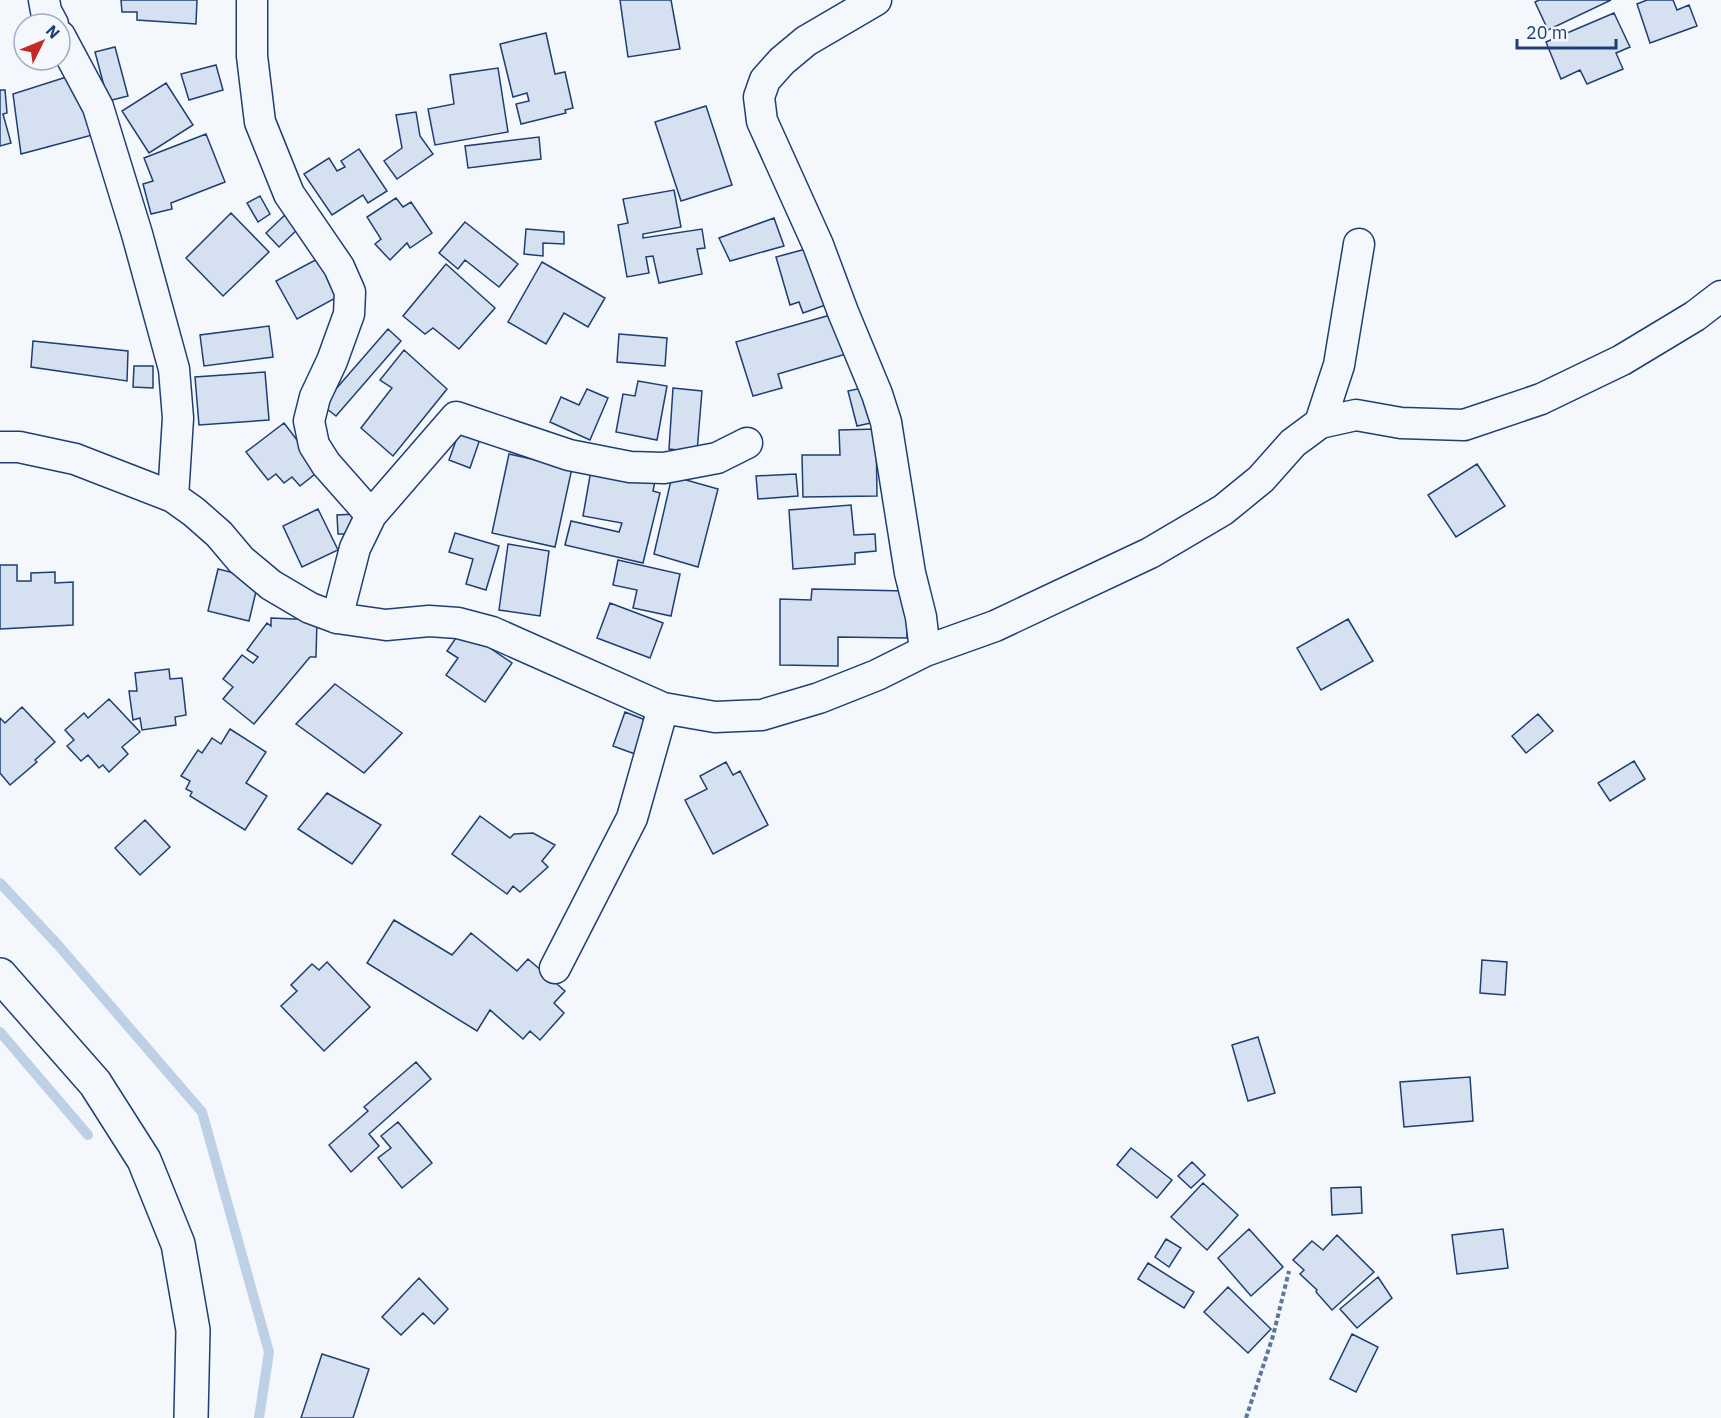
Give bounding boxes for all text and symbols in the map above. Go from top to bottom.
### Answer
north arrow [12,12,72,72]
scale bar [1517,12,1616,50]
text: N [42,21,64,43]
text: 20 m [1526,21,1568,44]

